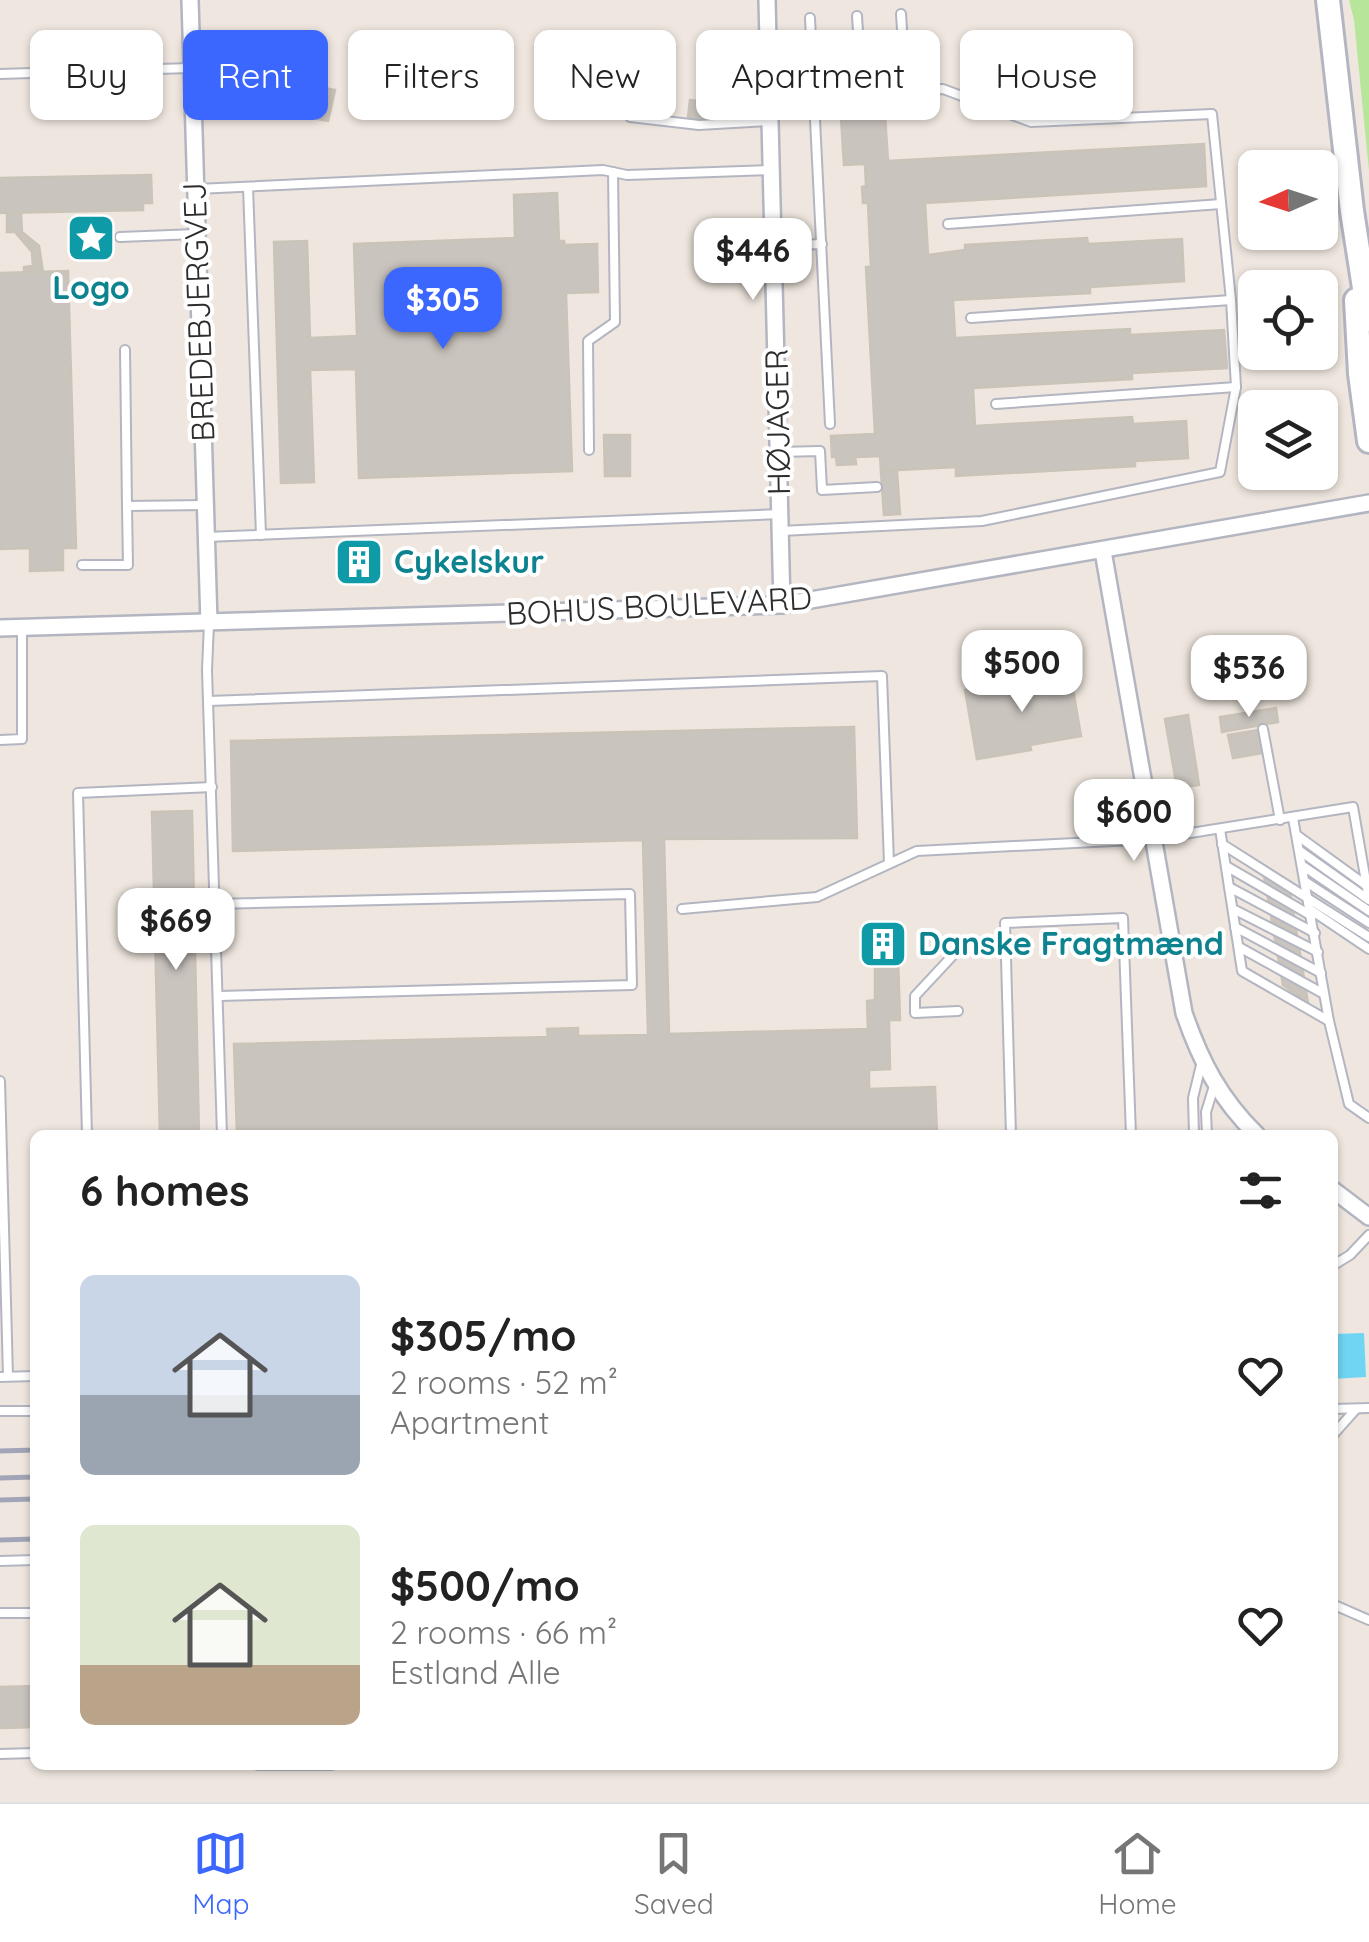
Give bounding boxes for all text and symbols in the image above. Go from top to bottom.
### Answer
chip: Buy [30,30,163,120]
chip: Rent [183,30,328,120]
chip: Filters [348,30,514,120]
chip: New [534,30,676,120]
chip: Apartment [696,30,940,120]
chip: House [960,30,1133,120]
north arrow [1238,150,1338,250]
map controls [1238,150,1338,490]
street label: BREDEBJERGVEJ [173,182,223,442]
place icon: Logo [65,212,117,264]
pin: $446 [694,218,812,303]
text: $446 [716,230,790,270]
place label: Logo [52,267,130,307]
pin: $305 [384,267,502,352]
button: locate [1238,270,1338,370]
text: $305 [406,279,480,319]
street label: HØJAGER [756,348,798,496]
button: layers [1238,390,1338,490]
building icon: Cykelskur [333,536,385,588]
place label: Cykelskur [394,541,544,581]
street label: BOHUS BOULEVARD [505,577,813,633]
pin: $500 [963,630,1081,715]
pin: $536 [1190,635,1308,720]
text: $500 [984,642,1060,682]
text: $536 [1213,647,1285,687]
pin: $600 [1075,779,1193,864]
text: $600 [1096,791,1172,831]
pin: $669 [117,888,235,973]
text: $669 [140,900,212,940]
building icon: Danske Fragtmænd [857,918,909,970]
place label: Danske Fragtmænd [918,923,1224,963]
icon: filters [1233,1163,1288,1218]
text: 6 homes [80,1164,250,1217]
text: $305/mo [390,1309,576,1362]
icon: home [160,1315,280,1435]
icon: heart [1233,1348,1288,1403]
text: 2 rooms · 52 m² [390,1362,618,1402]
text: Apartment [390,1402,549,1442]
text: $500/mo [390,1559,580,1612]
icon: home [160,1565,280,1685]
icon: heart [1233,1598,1288,1653]
text: 2 rooms · 66 m² [390,1612,617,1652]
text: Estland Alle [390,1652,561,1692]
tab: Map [192,1826,249,1921]
tab: Saved [634,1826,714,1921]
tab: Home [1098,1826,1177,1921]

